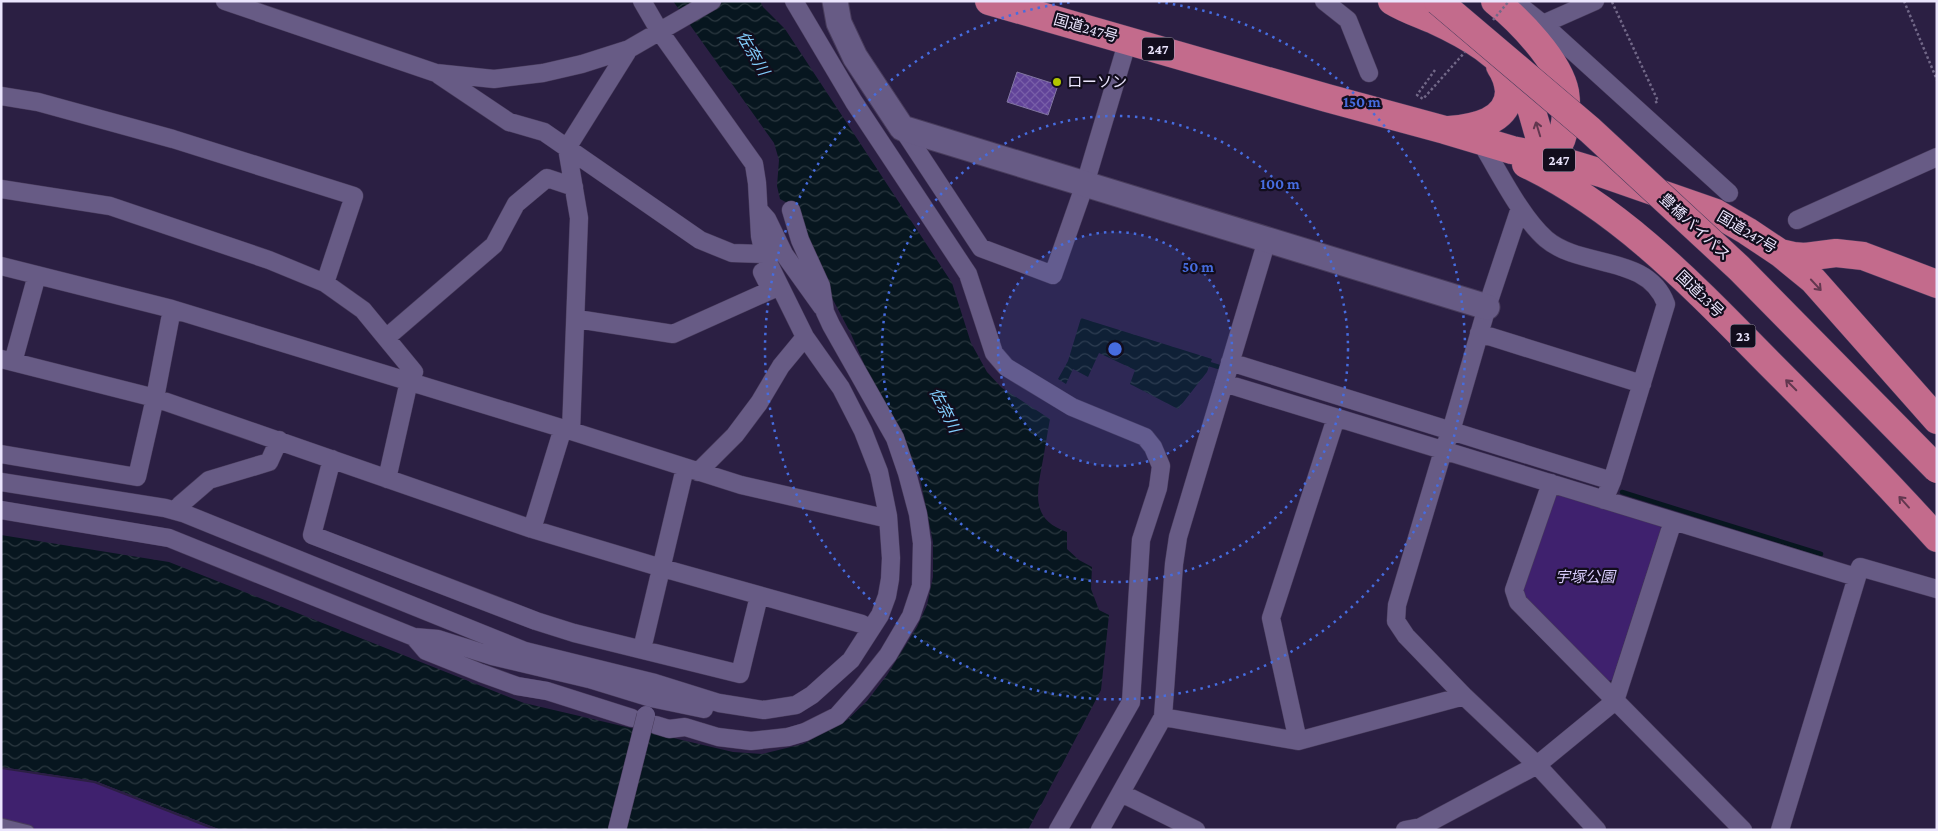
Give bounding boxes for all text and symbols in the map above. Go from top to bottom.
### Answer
street label: 国道247号 [1052,11,1120,45]
water label: 佐奈川 [734,28,773,80]
road number: 247 [1142,38,1174,61]
place label: ローソン [1067,74,1127,90]
marker: ローソン [1051,76,1063,88]
text: 150 m [1343,94,1381,110]
one-way arrow [1533,121,1543,137]
road number: 247 [1543,148,1575,172]
text: 100 m [1260,176,1300,192]
street label: 豊橋バイパス [1657,191,1733,263]
street label: 国道247号 [1714,208,1780,256]
text: 50 m [1182,259,1214,275]
street label: 国道23号 [1673,268,1727,320]
one-way arrow [1810,278,1822,291]
road number: 23 [1730,324,1756,348]
centre of rings [1106,340,1124,358]
one-way arrow [1785,379,1797,391]
water label: 佐奈川 [927,385,964,437]
one-way arrow [1898,496,1910,509]
park label: 宇塚公園 [1555,569,1617,585]

